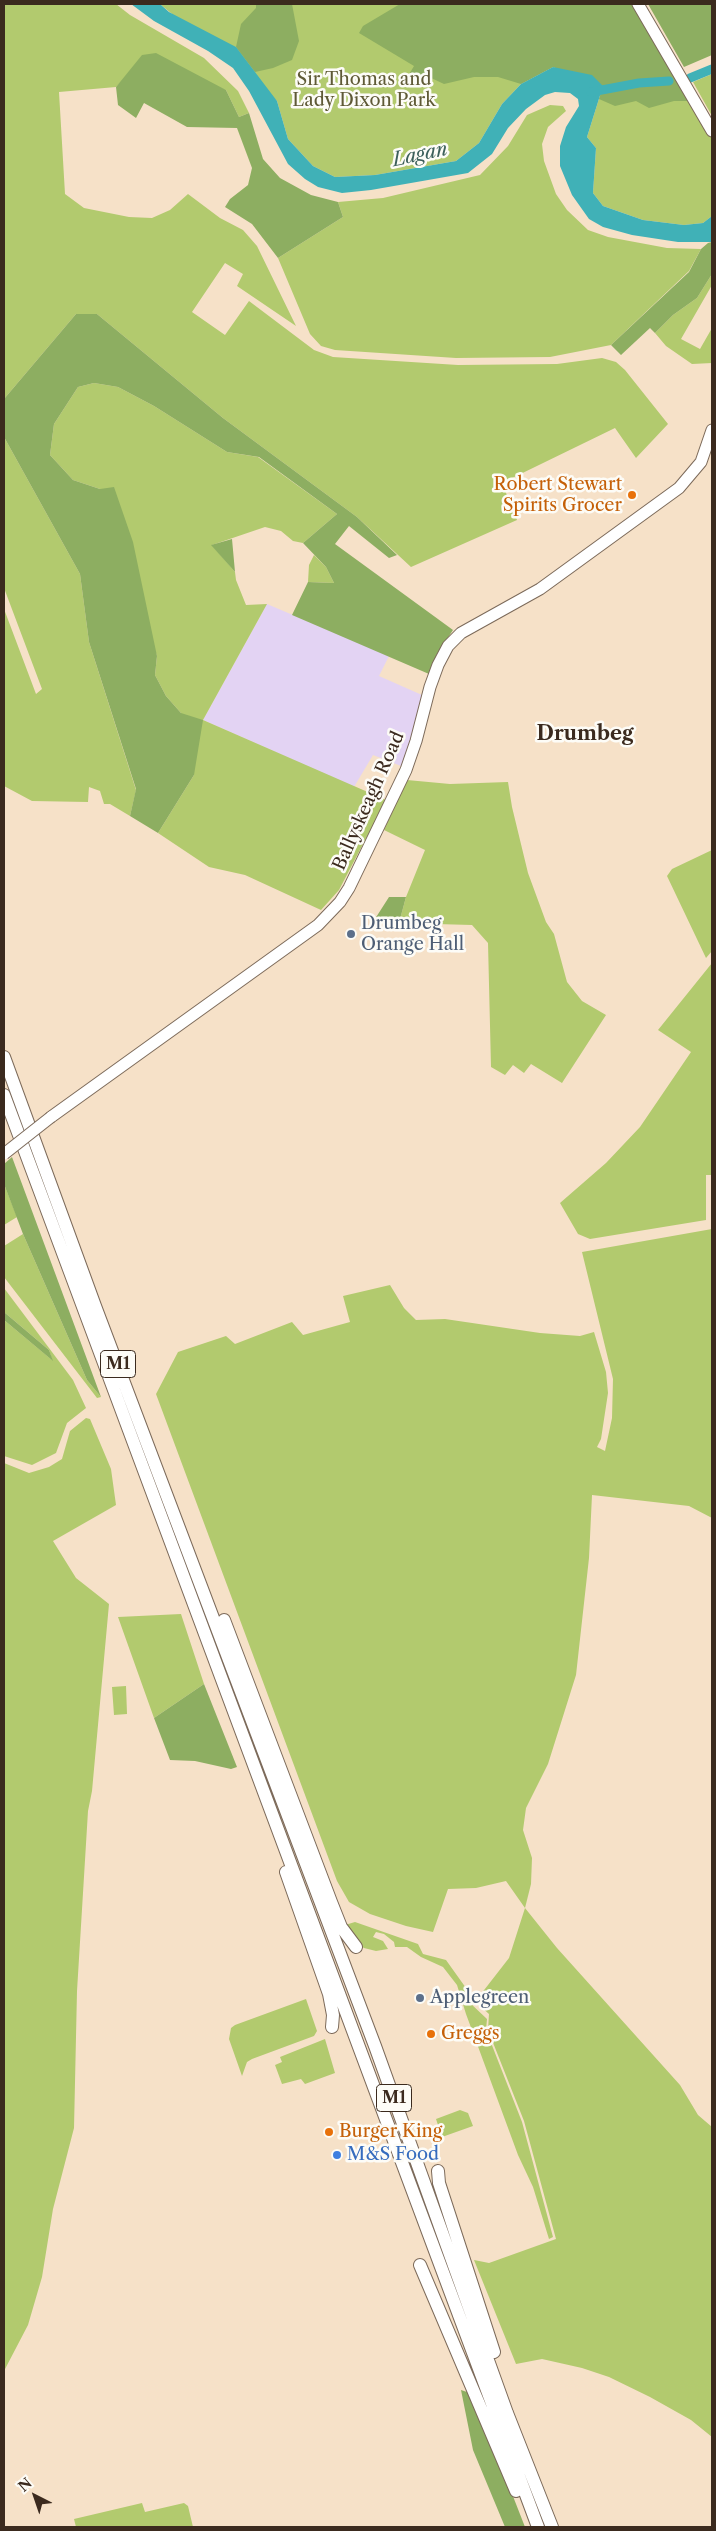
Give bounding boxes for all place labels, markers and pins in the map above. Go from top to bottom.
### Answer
place label: Robert Stewart Spirits Grocer [493,474,622,516]
marker: Robert Stewart Spirits Grocer [626,489,638,501]
place label: Drumbeg Orange Hall [361,913,464,956]
marker: Drumbeg Orange Hall [345,928,357,940]
place label: Applegreen [430,1987,529,2009]
marker: Applegreen [414,1992,426,2004]
place label: Greggs [441,2023,500,2045]
marker: Greggs [425,2028,437,2040]
place label: Burger King [339,2121,442,2143]
marker: Burger King [323,2126,335,2138]
place label: M&S Food [347,2144,439,2166]
marker: M&S Food [331,2149,343,2161]

